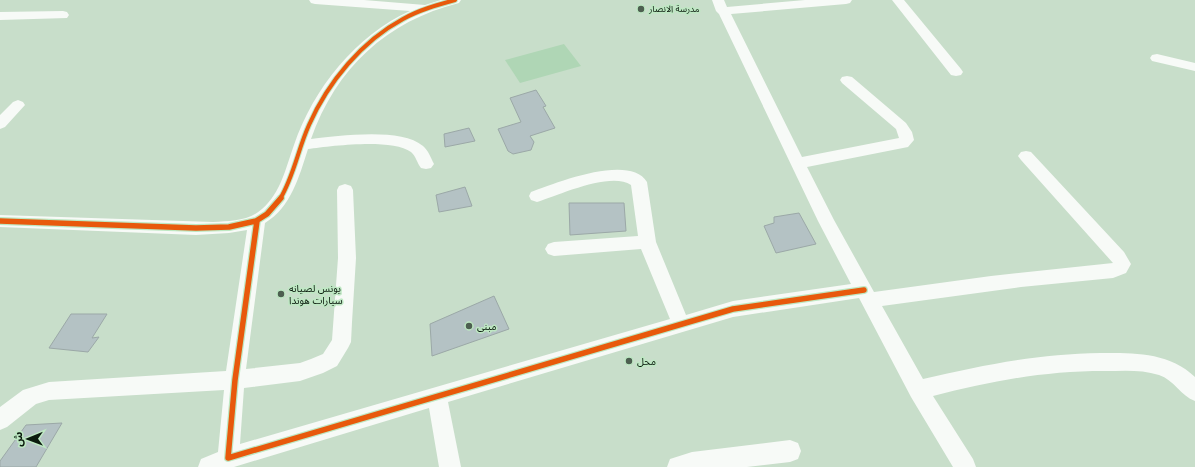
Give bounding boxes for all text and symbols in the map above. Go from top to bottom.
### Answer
place label: مدرسة الانصار [648,3,700,15]
marker: مدرسة الانصار [636,4,646,14]
place label: يونس لصيانه سيارات هوندا [289,282,343,307]
marker: يونس لصيانه سيارات هوندا [276,289,286,299]
place label: مبنى [477,320,496,332]
marker: مبنى [464,321,474,331]
place label: محل [637,355,656,367]
marker: محل [624,356,634,366]
north arrow [8,419,48,459]
text: ش [11,432,25,447]

